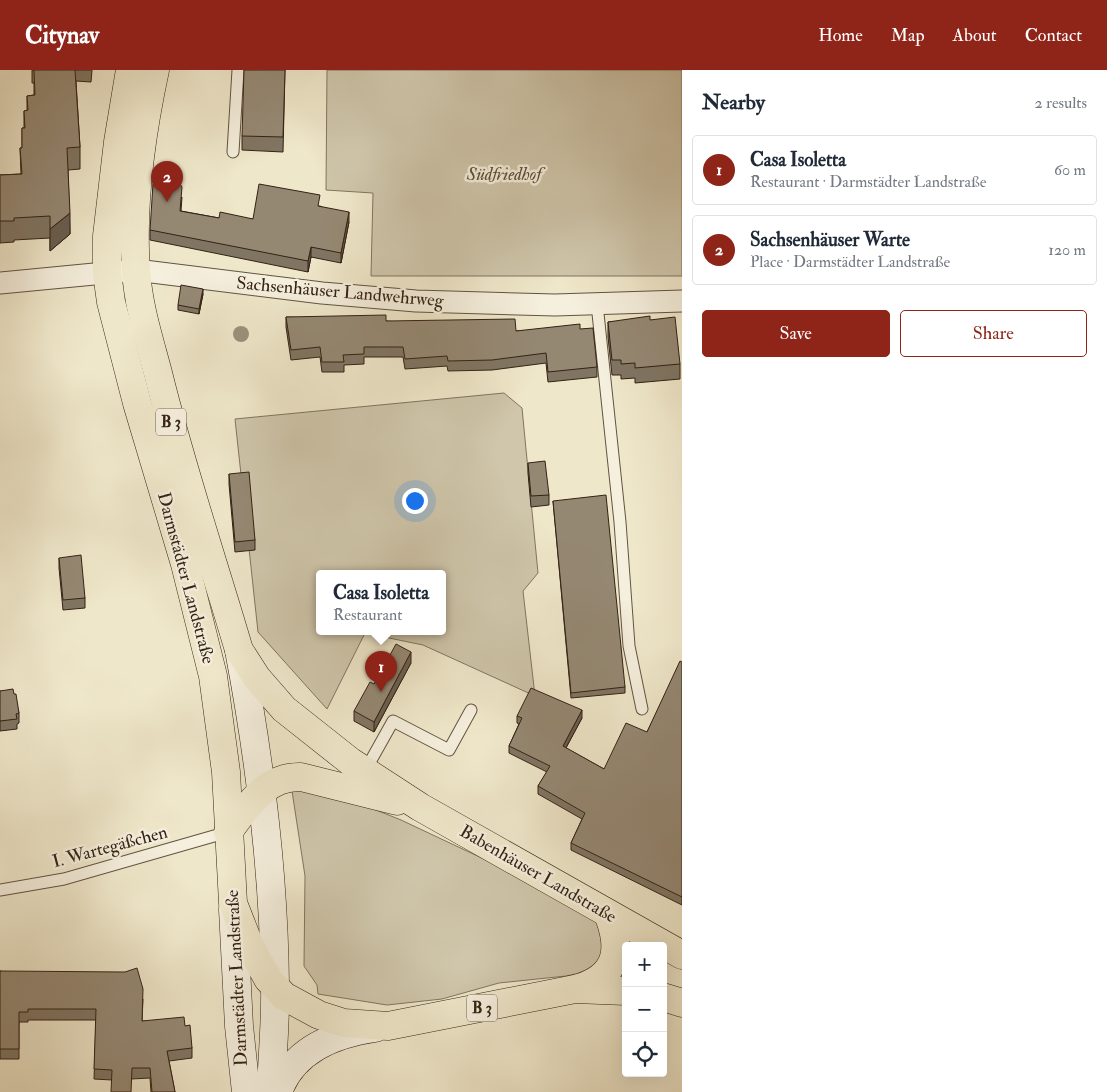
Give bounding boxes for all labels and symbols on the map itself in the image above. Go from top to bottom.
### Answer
pin: 2 [151,161,183,202]
park label: Südfriedhof [466,163,546,186]
street label: Sachsenhäuser Landwehrweg [235,271,446,313]
road number: B 3 [156,408,186,436]
your location [402,488,428,514]
street label: Darmstädter Landstraße [152,490,220,667]
pin: 1 [365,651,397,692]
street label: Babenhäuser Landstraße [456,820,621,928]
street label: I. Wartegäßchen [50,821,170,873]
street label: Darmstädter Landstraße [221,889,253,1067]
road number: B 3 [467,994,497,1021]

